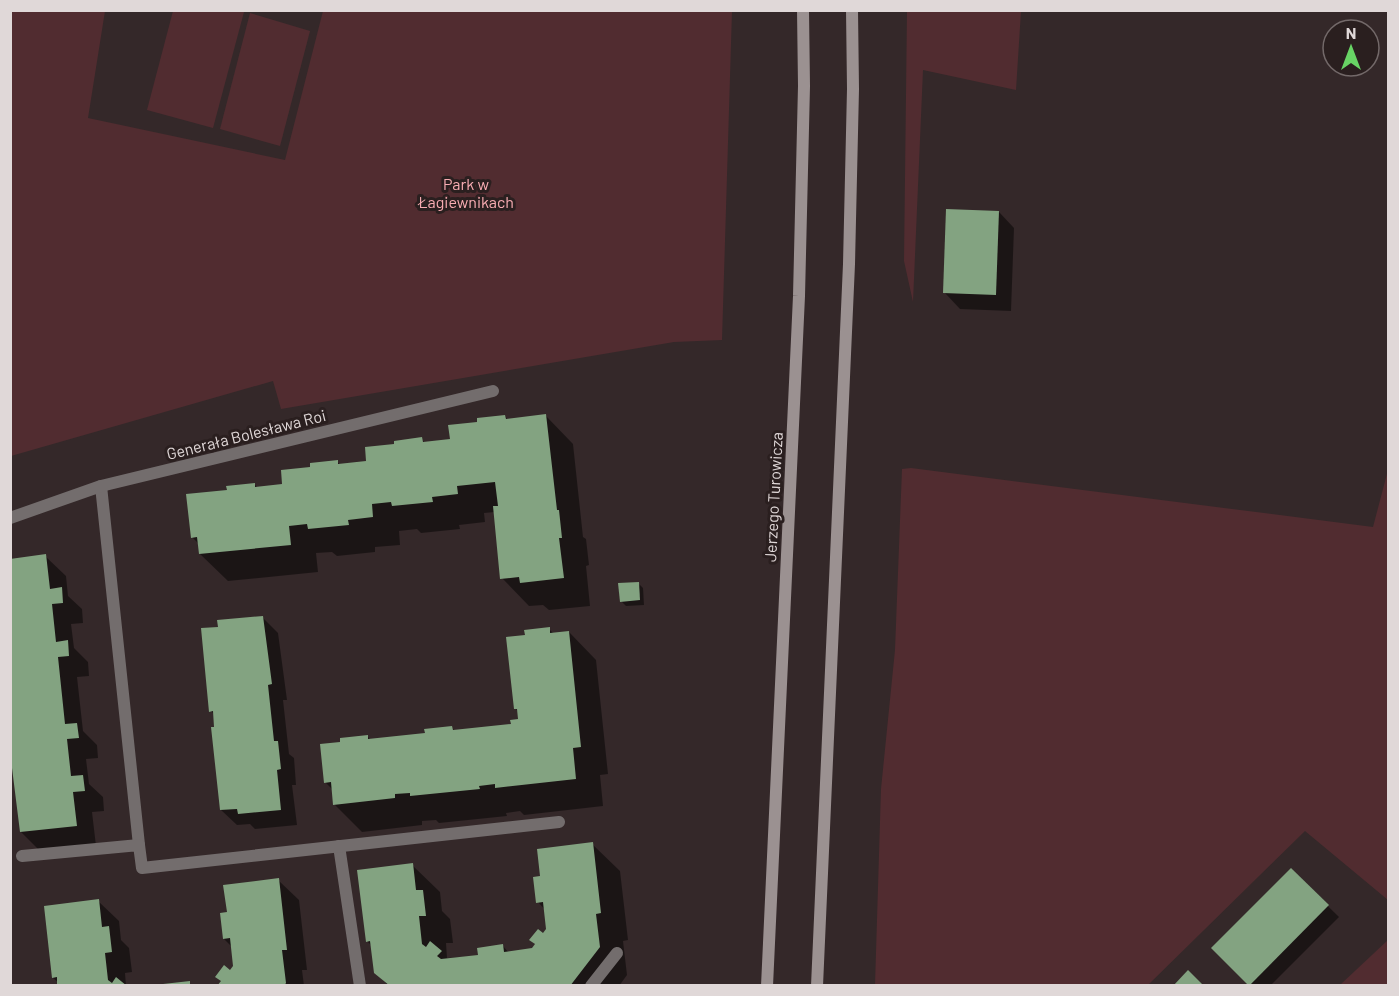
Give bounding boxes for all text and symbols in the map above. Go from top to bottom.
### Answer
north arrow [1321,18,1381,78]
text: N [1346,23,1356,42]
park label: Park w Łagiewnikach [417,174,514,211]
street label: Generała Bolesława Roi [164,405,328,463]
street label: Jerzego Turowicza [760,431,786,563]

